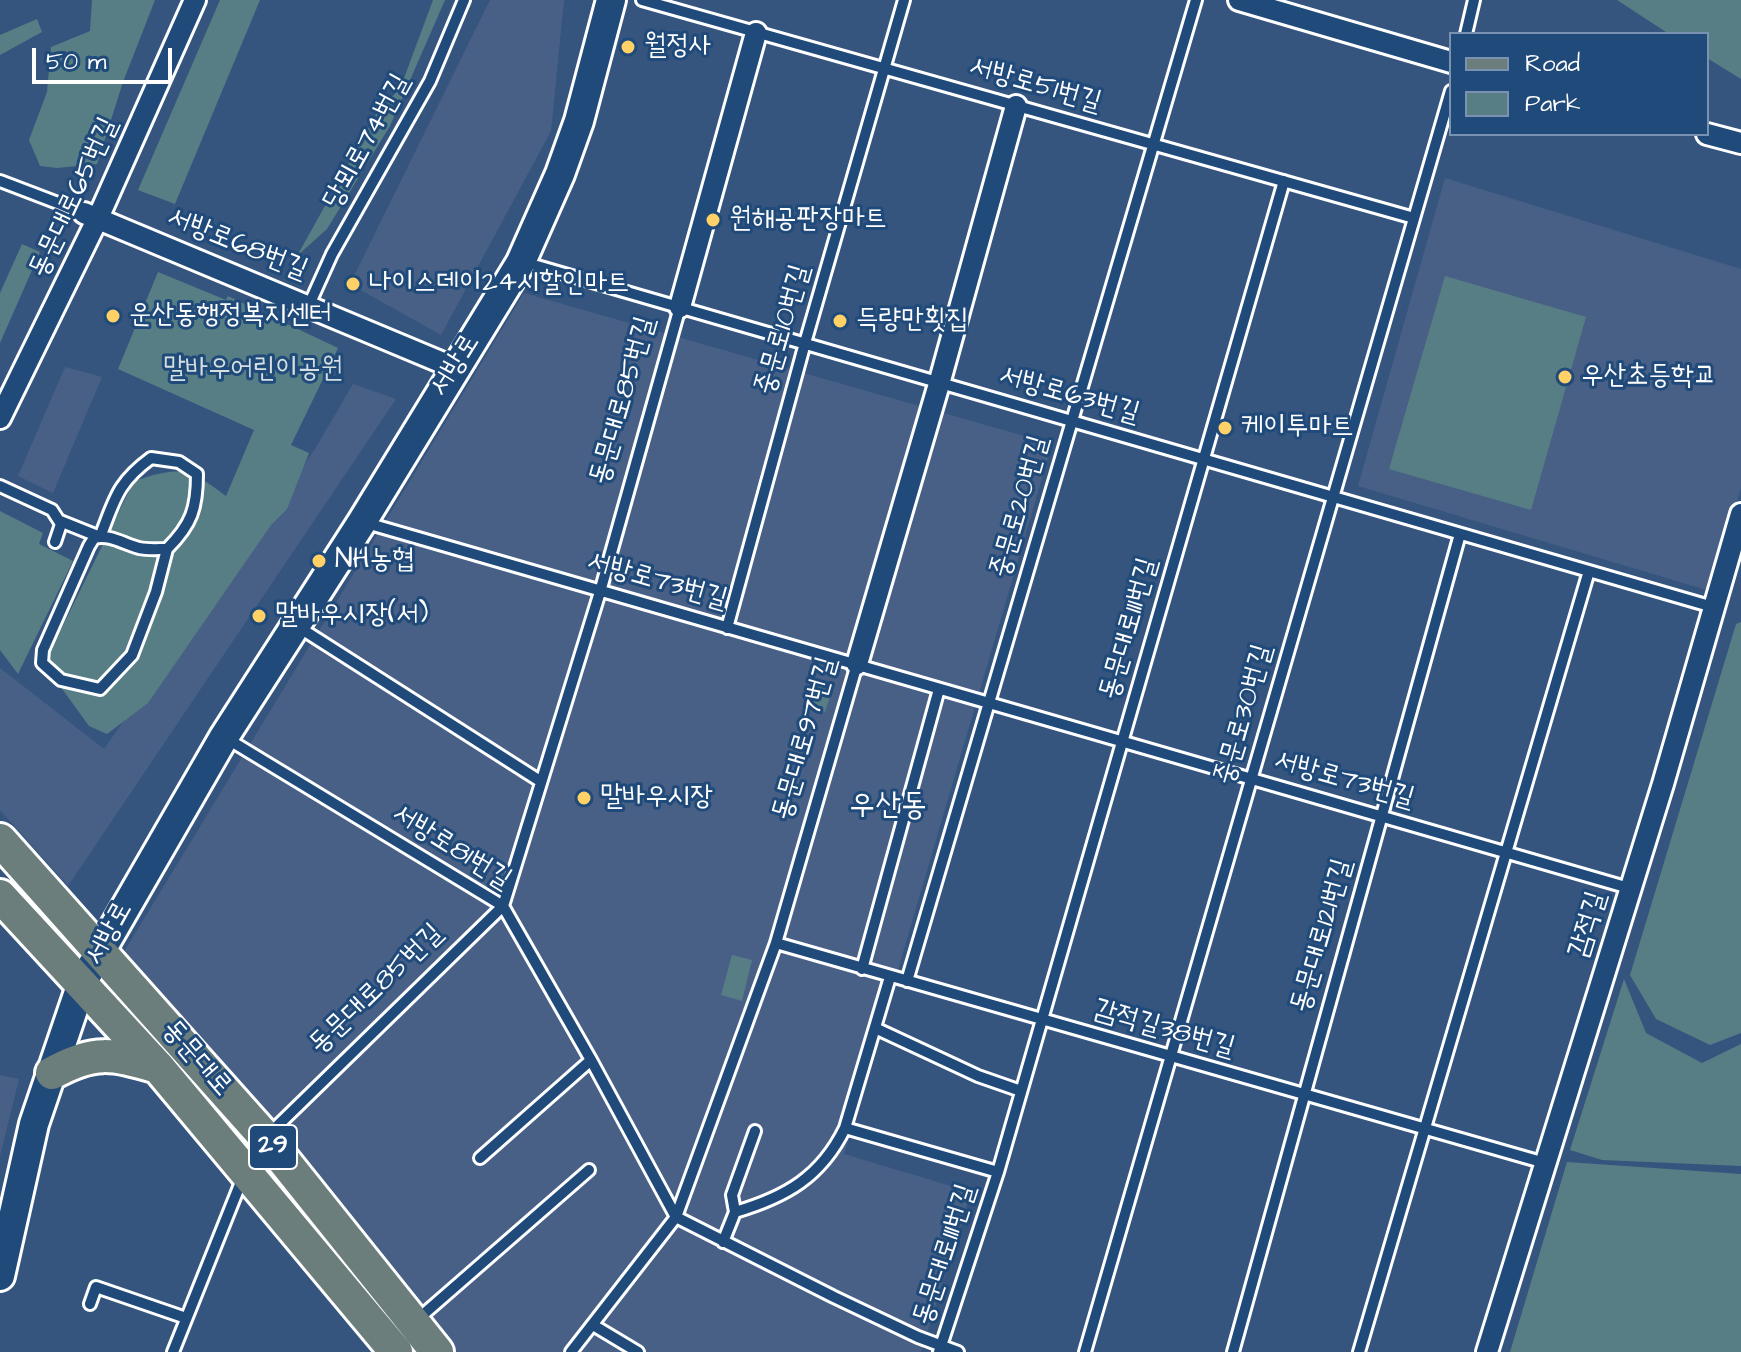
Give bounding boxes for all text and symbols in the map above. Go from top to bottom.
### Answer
place label: 월정사 [644,30,712,64]
scale bar [36,32,176,82]
legend [1449,32,1709,136]
marker: 월정사 [619,38,637,56]
text: 50 m [46,45,106,79]
text: Road [1525,47,1580,81]
street label: 서방로51번길 [965,51,1105,121]
street label: 당뫼로74번길 [317,69,419,215]
text: Park [1525,87,1581,121]
street label: 동문대로65번길 [23,113,127,283]
street label: 서방로68번길 [162,202,312,288]
place label: 원해공판장마트 [729,203,887,237]
marker: 원해공판장마트 [704,211,722,229]
street label: 중문로10번길 [749,261,819,399]
place label: 나이스데이24시할인마트 [369,267,629,301]
marker: 나이스데이24시할인마트 [344,275,362,293]
place label: 운산동행정복지센터 [129,299,332,333]
place label: 득량만횟집 [856,304,969,338]
marker: 운산동행정복지센터 [104,307,122,325]
marker: 득량만횟집 [831,312,849,330]
street label: 동문대로85번길 [584,313,664,489]
street label: 서방로 [424,328,488,404]
park label: 말바우어린이공원 [163,353,343,387]
street label: 서방로63번길 [995,360,1143,432]
place label: 우산초등학교 [1581,360,1716,394]
marker: 우산초등학교 [1556,368,1574,386]
place label: 케이투마트 [1241,411,1354,445]
marker: 케이투마트 [1216,419,1234,437]
street label: 중문로20번길 [985,432,1057,582]
place label: NH농협 [335,544,415,578]
street label: 서방로73번길 [583,546,731,618]
marker: NH농협 [310,552,328,570]
street label: 동문대로111번길 [1094,554,1166,704]
place label: 말바우시장(서) [275,599,428,633]
marker: 말바우시장(서) [250,607,268,625]
street label: 중문로30번길 [1209,641,1281,789]
street label: 동문대로97번길 [767,653,845,825]
street label: 서방로73번길 [1270,745,1418,817]
place label: 말바우시장 [600,781,713,815]
district label: 우산동 [849,788,927,826]
marker: 말바우시장 [575,789,593,807]
street label: 서방로81번길 [385,798,517,898]
street label: 동문대로121번길 [1285,855,1361,1017]
street label: 감적길 [1563,888,1615,962]
street label: 서방로 [79,896,141,972]
street label: 동문대로85번길 [303,918,451,1062]
street label: 감적길38번길 [1090,994,1238,1066]
street label: 동문대로 [154,1014,238,1104]
road number: 29 [249,1125,297,1169]
street label: 동문대로111번길 [907,1180,985,1330]

